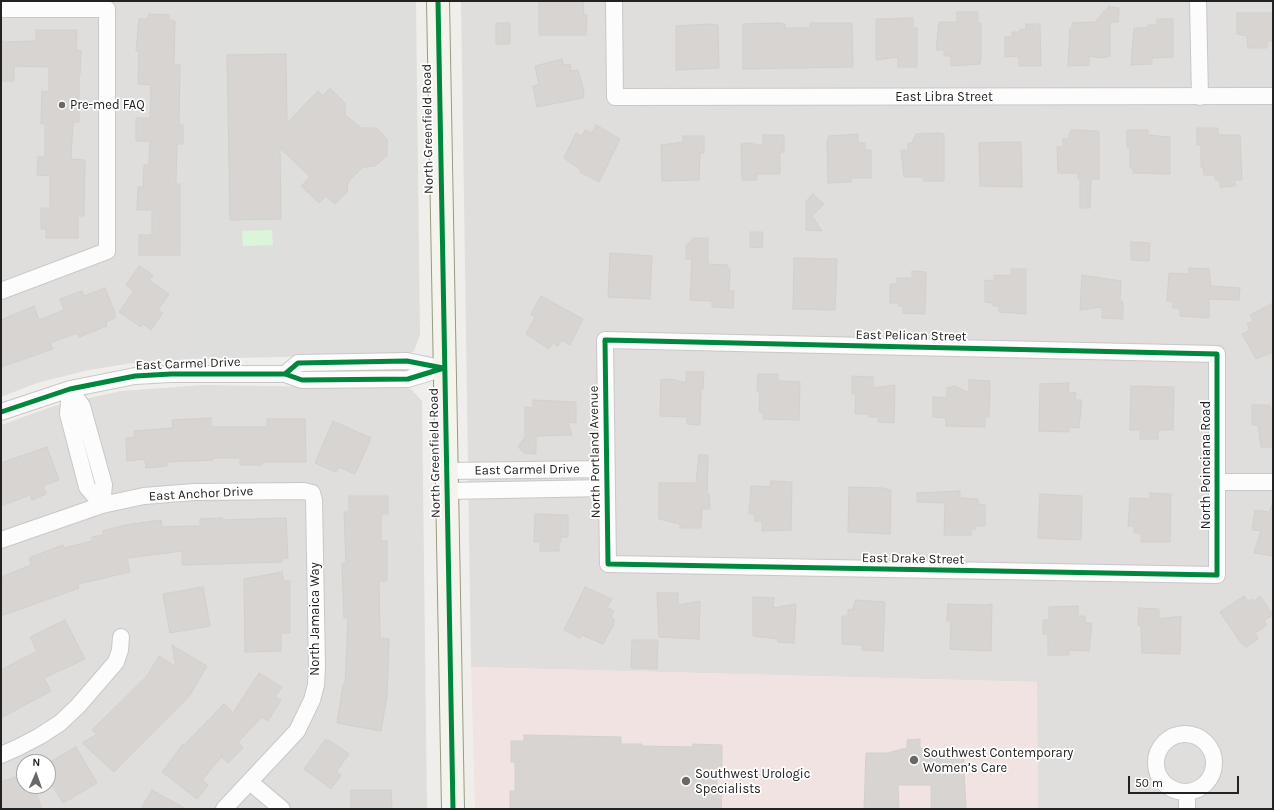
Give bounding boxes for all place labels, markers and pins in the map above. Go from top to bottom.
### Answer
place label: Pre-med FAQ [70,97,145,113]
marker: Pre-med FAQ [57,100,67,110]
place label: Southwest Contemporary Women’s Care [923,745,1073,776]
marker: Southwest Contemporary Women’s Care [908,754,920,766]
place label: Southwest Urologic Specialists [695,766,810,797]
marker: Southwest Urologic Specialists [680,775,692,787]

